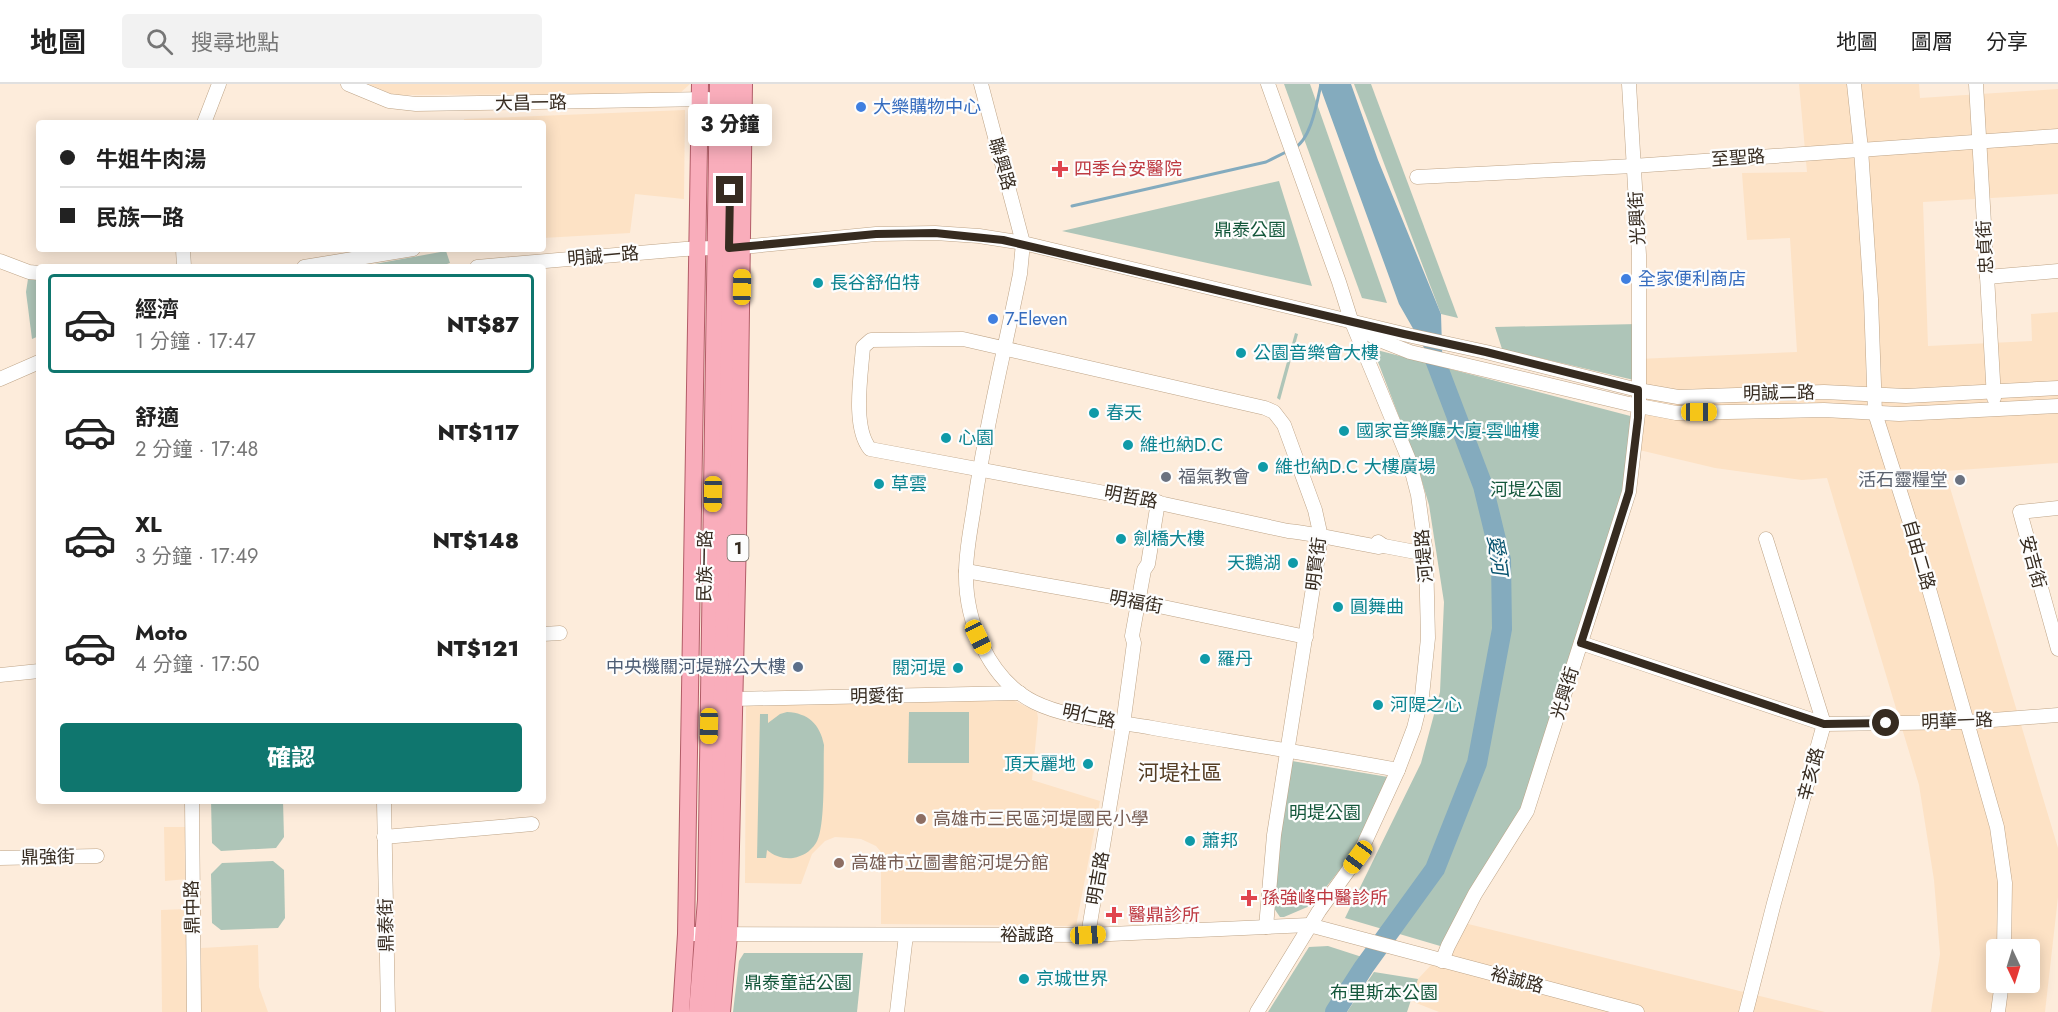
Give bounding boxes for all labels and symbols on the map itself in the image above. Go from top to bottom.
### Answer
street label: 大昌一路 [495,89,567,117]
place label: 大樂購物中心 [873,94,981,120]
marker: 大樂購物中心 [854,100,868,114]
callout: 3 分鐘 [688,103,772,145]
street label: 聯興路 [982,134,1022,194]
street label: 至聖路 [1710,143,1766,173]
place label: 四季台安醫院 [1074,156,1182,182]
marker: 四季台安醫院 [1051,160,1069,178]
route end [716,176,743,203]
street label: 光興街 [1623,190,1651,246]
park label: 鼎泰公園 [1214,217,1286,243]
street label: 忠貞街 [1971,219,1999,275]
street label: 明誠一路 [566,240,640,272]
place label: 全家便利商店 [1638,266,1746,292]
car [733,269,751,305]
place label: 長谷舒伯特 [830,270,920,296]
marker: 全家便利商店 [1619,272,1633,286]
marker: 長谷舒伯特 [811,276,825,290]
place label: 7-Eleven [1005,306,1068,332]
marker: 7-Eleven [986,312,1000,326]
place label: 公園音樂會大樓 [1253,340,1379,366]
marker: 公園音樂會大樓 [1234,346,1248,360]
street label: 明誠二路 [1743,379,1815,407]
place label: 春天 [1106,400,1142,426]
car [1681,403,1717,421]
marker: 春天 [1087,406,1101,420]
place label: 國家音樂廳大廈-雲岫樓 [1356,418,1540,444]
marker: 國家音樂廳大廈-雲岫樓 [1337,424,1351,438]
place label: 心園 [958,425,994,451]
marker: 心園 [939,431,953,445]
place label: 維也納D.C [1140,432,1223,458]
marker: 維也納D.C [1121,438,1135,452]
place label: 維也納D.C 大樓廣場 [1275,454,1436,480]
marker: 維也納D.C 大樓廣場 [1256,460,1270,474]
place label: 福氣教會 [1178,464,1250,490]
place label: 活石靈糧堂 [1858,467,1948,493]
marker: 福氣教會 [1159,470,1173,484]
place label: 草雲 [891,471,927,497]
marker: 活石靈糧堂 [1953,473,1967,487]
car [704,476,722,512]
marker: 草雲 [872,477,886,491]
park label: 河堤公園 [1490,477,1562,503]
street label: 明哲路 [1102,479,1160,515]
street label: 自由二路 [1897,517,1941,593]
place label: 劍橋大樓 [1133,526,1205,552]
street label: 河堤路 [1409,528,1439,584]
street label: 民族一路 [691,530,719,602]
marker: 劍橋大樓 [1114,532,1128,546]
water label: 愛河 [1480,533,1515,581]
street label: 安吉街 [2013,533,2053,591]
road number: 1 [728,535,748,561]
street label: 明賢街 [1300,536,1332,592]
place label: 天鵝湖 [1227,550,1281,576]
marker: 天鵝湖 [1286,556,1300,570]
street label: 明福街 [1107,584,1165,620]
place label: 圓舞曲 [1350,594,1404,620]
marker: 圓舞曲 [1331,600,1345,614]
car [962,617,994,657]
place label: 羅丹 [1217,646,1253,672]
marker: 羅丹 [1198,652,1212,666]
place label: 中央機關河堤辦公大樓 [606,654,786,680]
place label: 閱河堤 [892,655,946,681]
marker: 中央機關河堤辦公大樓 [791,660,805,674]
marker: 閱河堤 [951,661,965,675]
street label: 光興街 [1545,663,1585,723]
street label: 明愛街 [850,683,904,709]
place label: 河隄之心 [1390,692,1462,718]
street label: 明仁路 [1060,698,1118,734]
marker: 河隄之心 [1371,698,1385,712]
street label: 明華一路 [1921,707,1993,735]
car [700,708,718,744]
route start [1872,709,1899,736]
street label: 辛亥路 [1791,745,1831,803]
place label: 頂天麗地 [1004,751,1076,777]
marker: 頂天麗地 [1081,757,1095,771]
district label: 河堤社區 [1138,758,1222,788]
park label: 明堤公園 [1289,800,1361,826]
place label: 高雄市三民區河堤國民小學 [933,806,1149,832]
marker: 高雄市三民區河堤國民小學 [914,812,928,826]
place label: 蕭邦 [1202,828,1238,854]
marker: 蕭邦 [1183,834,1197,848]
car [1340,837,1376,877]
street label: 鼎強街 [21,844,75,870]
street label: 明吉路 [1081,849,1115,907]
place label: 高雄市立圖書館河堤分館 [851,850,1049,876]
marker: 高雄市立圖書館河堤分館 [832,856,846,870]
street label: 鼎中路 [179,880,205,934]
place label: 孫強峰中醫診所 [1262,885,1388,911]
marker: 孫強峰中醫診所 [1240,889,1258,907]
street label: 鼎泰街 [373,898,399,952]
place label: 醫鼎診所 [1128,902,1200,928]
marker: 醫鼎診所 [1105,906,1123,924]
street label: 裕誠路 [1000,922,1054,948]
car [1070,925,1106,945]
north arrow [1986,939,2040,993]
street label: 裕誠路 [1488,960,1546,1000]
place label: 京城世界 [1036,966,1108,992]
park label: 鼎泰童話公園 [744,970,852,996]
marker: 京城世界 [1017,972,1031,986]
park label: 布里斯本公園 [1330,980,1438,1006]

